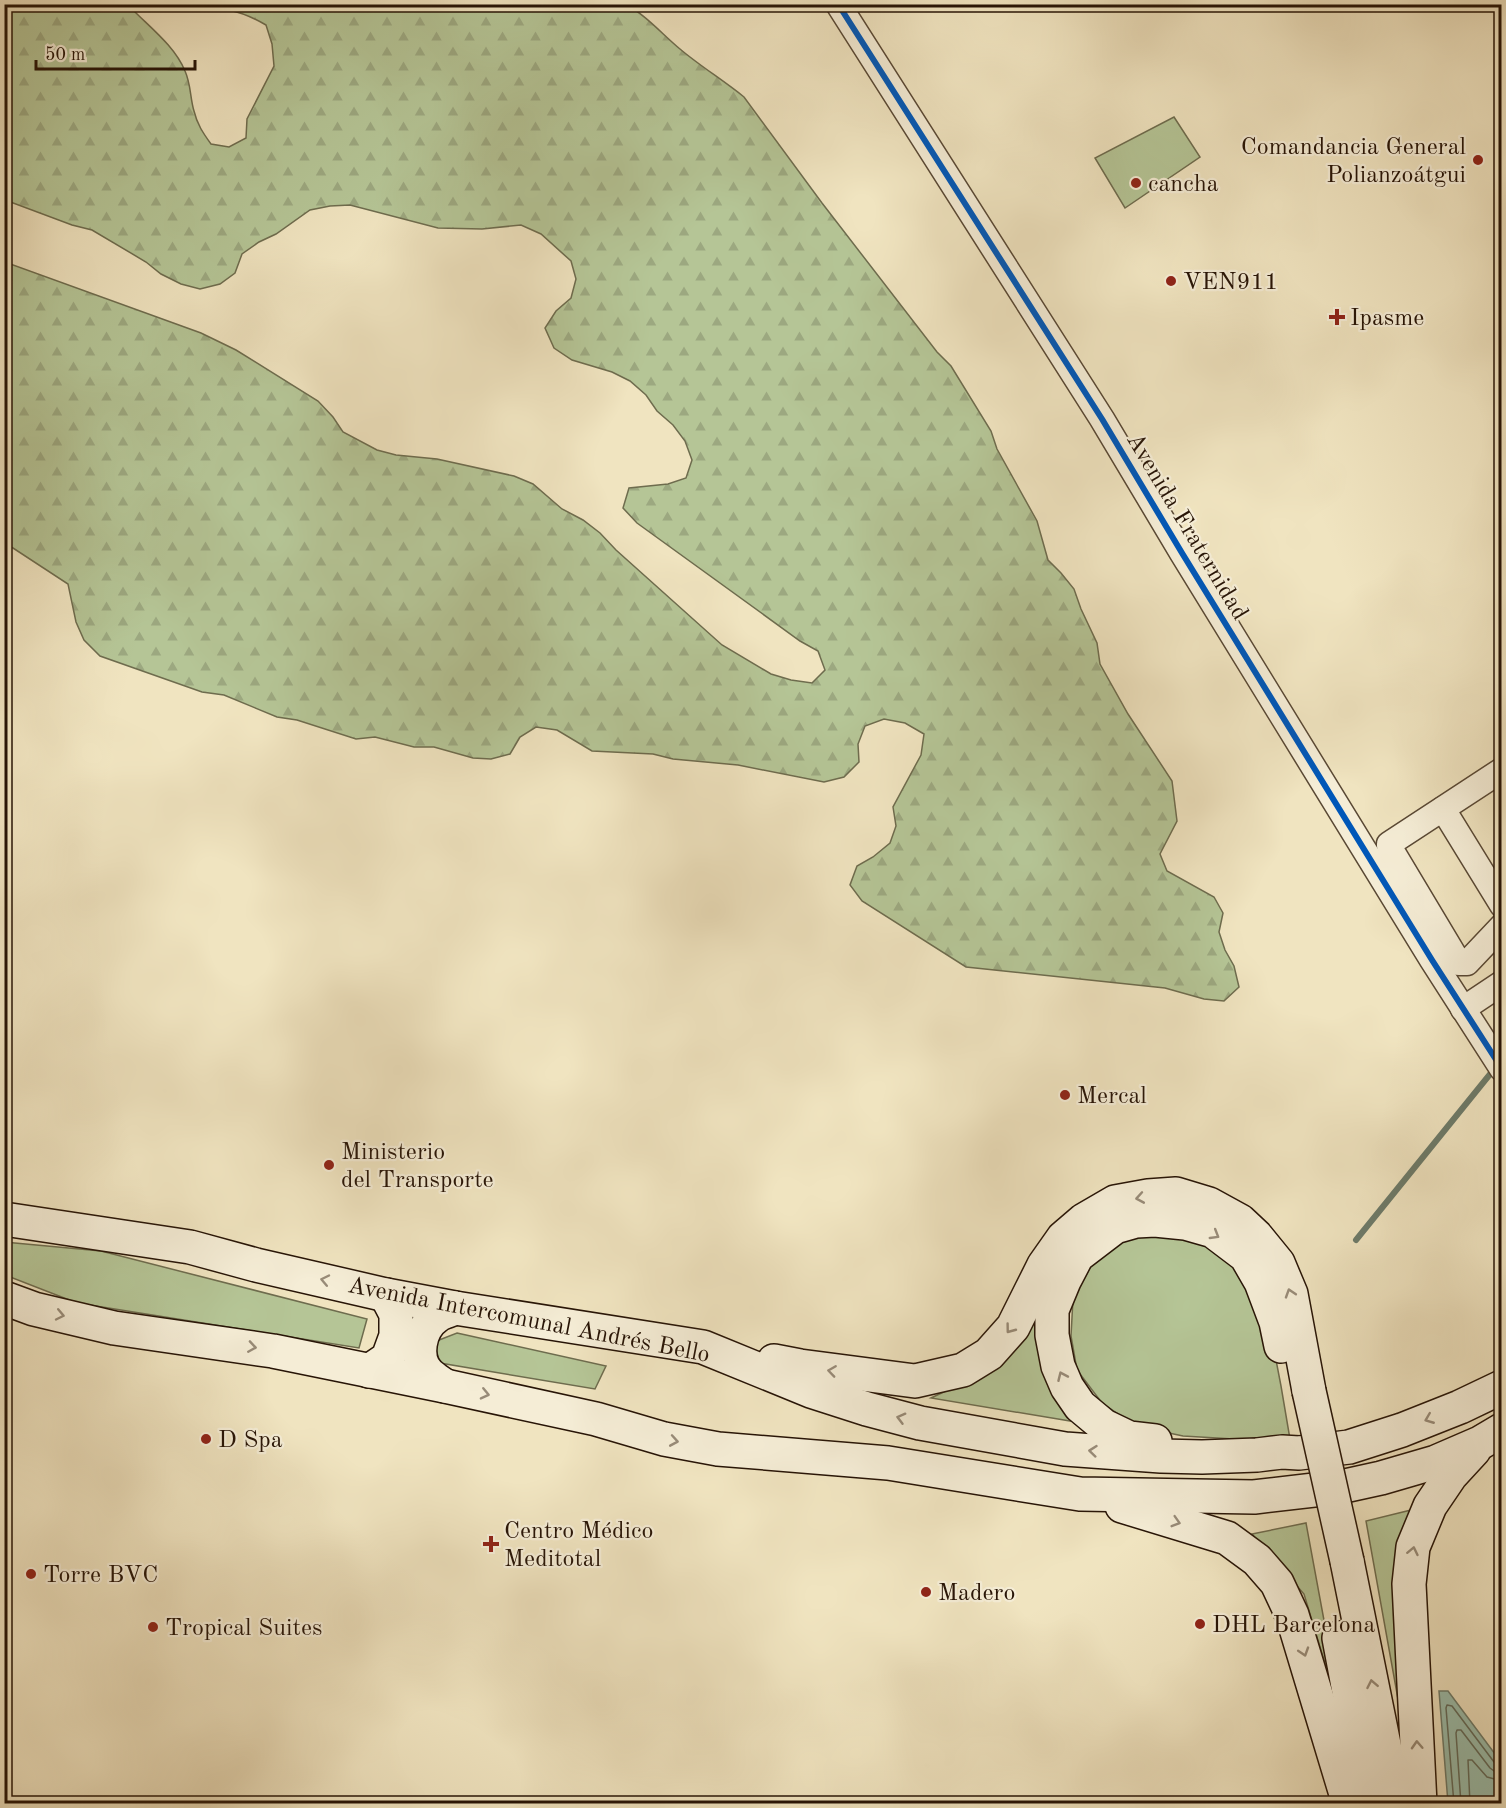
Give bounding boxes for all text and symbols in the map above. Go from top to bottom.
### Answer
scale bar [36,33,195,71]
text: 50 m [45,46,85,64]
place label: Comandancia General Polianzoátgui [1241,136,1466,188]
marker: Comandancia General Polianzoátgui [1471,153,1485,167]
place label: cancha [1148,173,1219,197]
marker: cancha [1129,176,1143,190]
place label: VEN911 [1183,271,1278,295]
marker: VEN911 [1164,274,1178,288]
place label: Ipasme [1350,307,1424,331]
marker: Ipasme [1328,308,1346,326]
street label: Avenida Fraternidad [1121,429,1252,625]
place label: Mercal [1077,1085,1147,1109]
marker: Mercal [1058,1088,1072,1102]
place label: Ministerio del Transporte [341,1141,494,1193]
marker: Ministerio del Transporte [322,1158,336,1172]
one-way arrow [1135,1191,1145,1204]
one-way arrow [1209,1227,1219,1239]
street label: Avenida Intercomunal Andrés Bello [346,1274,712,1368]
one-way arrow [321,1275,331,1288]
one-way arrow [1284,1288,1297,1299]
one-way arrow [55,1308,65,1321]
one-way arrow [1006,1323,1017,1334]
one-way arrow [248,1341,257,1353]
one-way arrow [828,1365,837,1377]
one-way arrow [1058,1372,1070,1383]
one-way arrow [479,1387,489,1400]
one-way arrow [1424,1412,1435,1424]
one-way arrow [896,1413,906,1425]
place label: D Spa [218,1429,283,1453]
marker: D Spa [199,1432,213,1446]
one-way arrow [669,1434,679,1447]
one-way arrow [1088,1445,1097,1458]
one-way arrow [1170,1515,1181,1527]
place label: Centro Médico Meditotal [504,1520,653,1572]
marker: Centro Médico Meditotal [482,1535,500,1553]
one-way arrow [1406,1546,1419,1556]
place label: Torre BVC [43,1564,158,1588]
marker: Torre BVC [24,1567,38,1581]
place label: Madero [938,1582,1015,1606]
marker: Madero [919,1585,933,1599]
place label: DHL Barcelona [1212,1614,1376,1638]
place label: Tropical Suites [165,1617,322,1641]
marker: DHL Barcelona [1193,1617,1207,1631]
marker: Tropical Suites [146,1620,160,1634]
one-way arrow [1296,1646,1309,1657]
one-way arrow [1366,1680,1379,1690]
one-way arrow [1411,1741,1424,1750]

